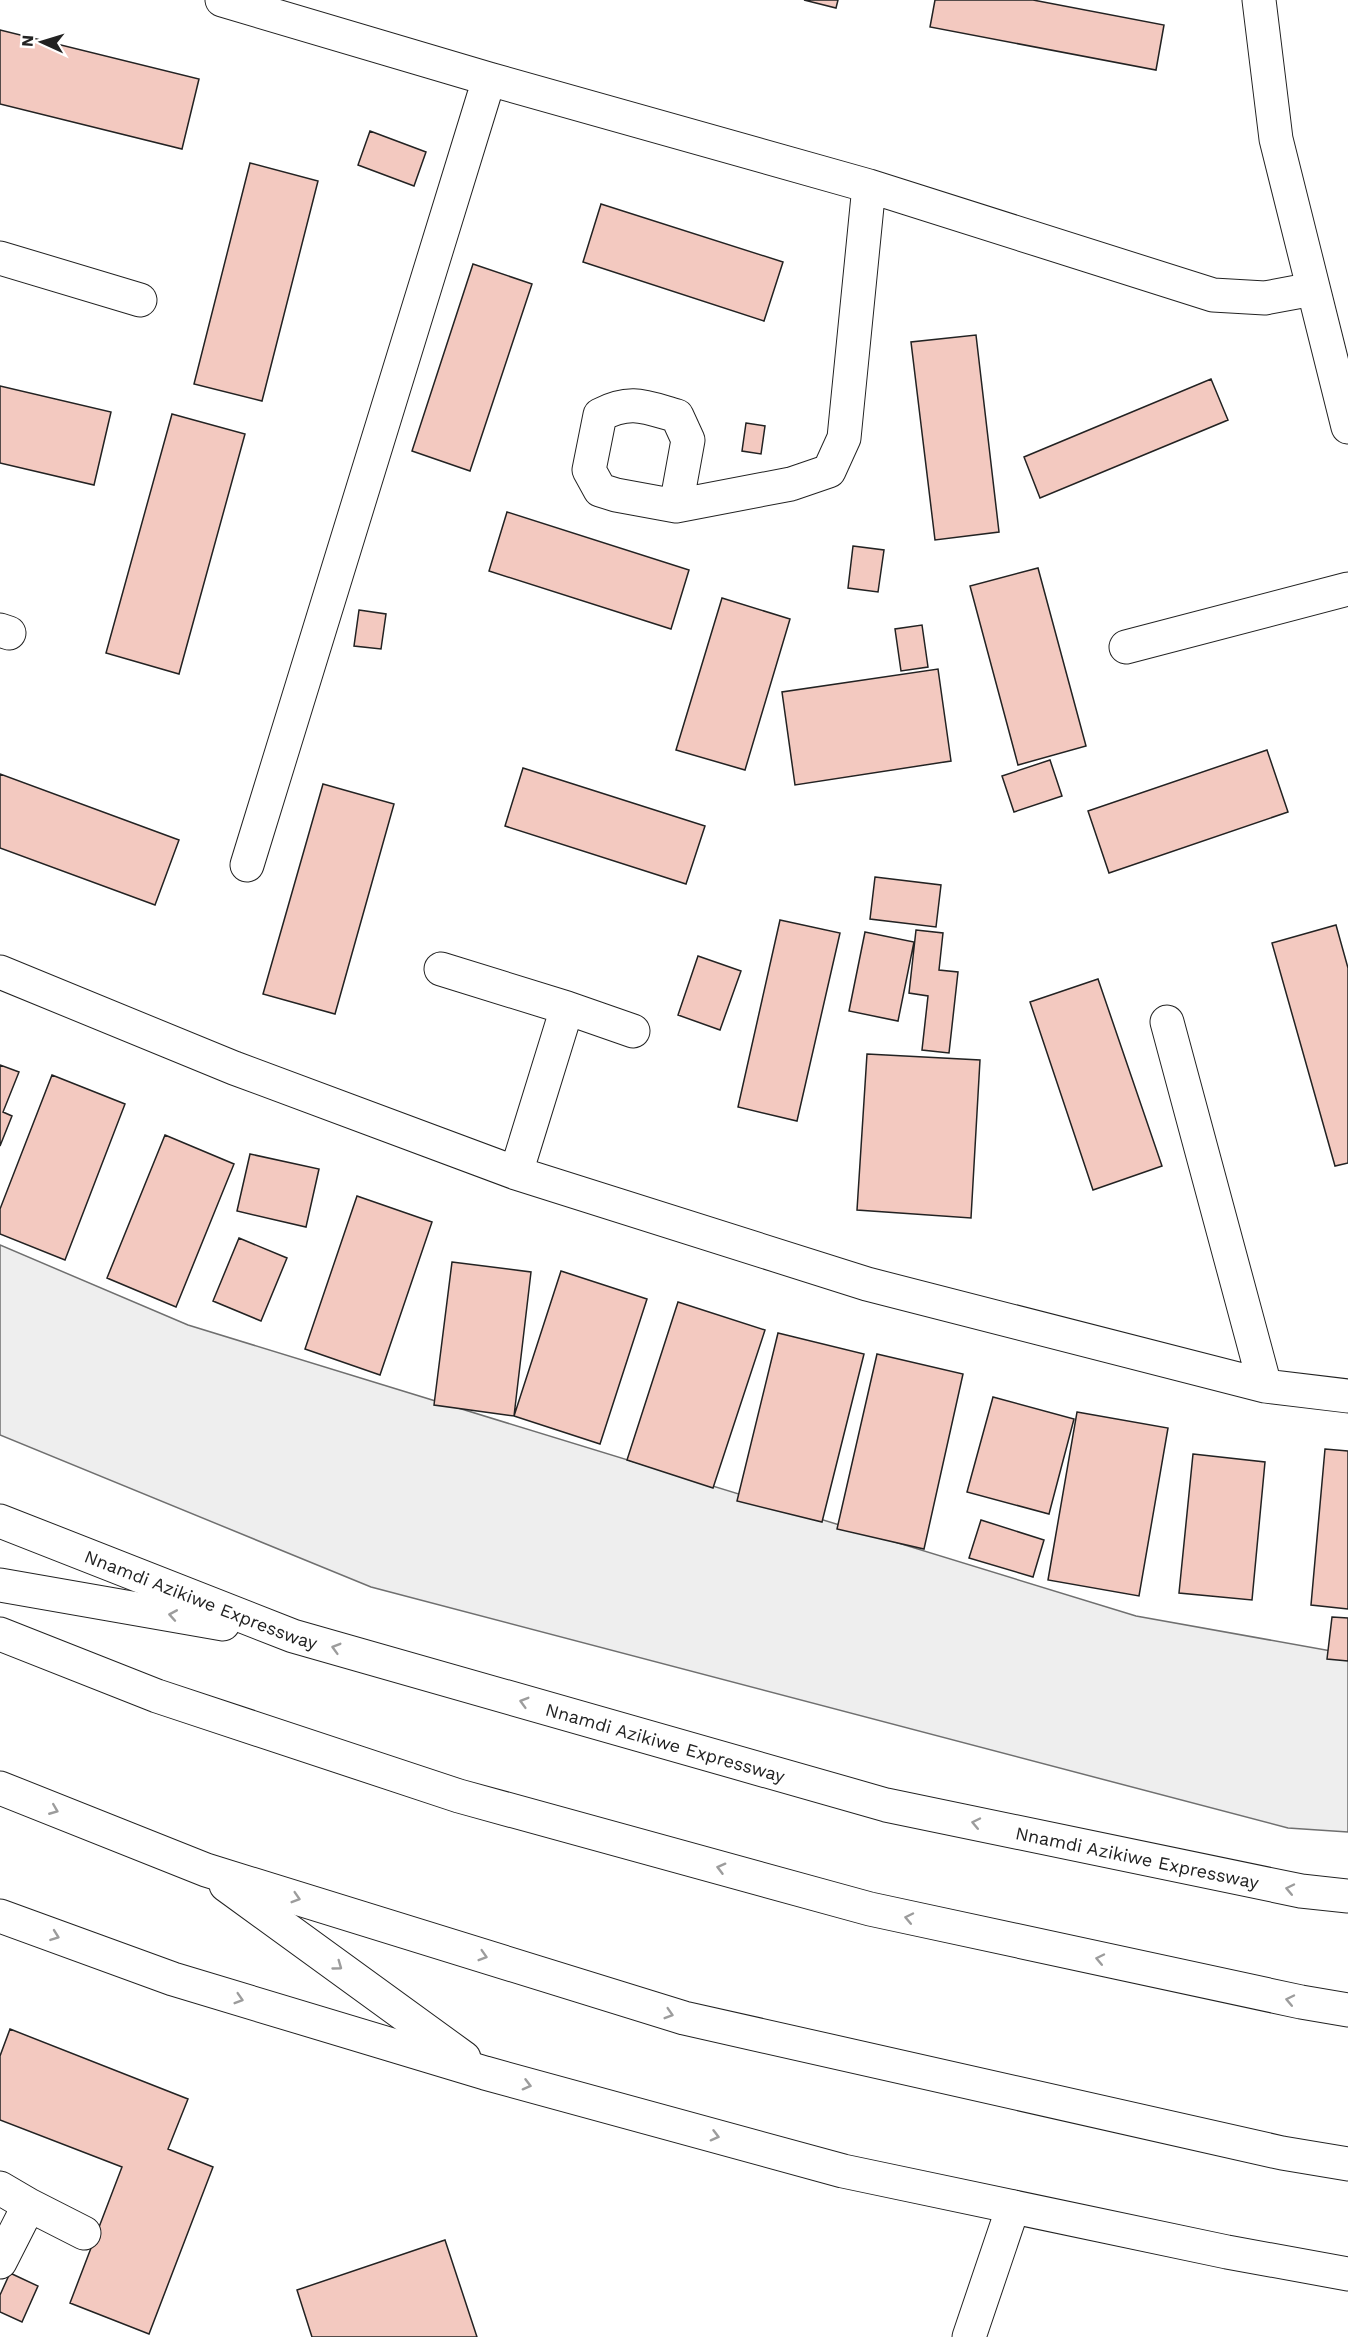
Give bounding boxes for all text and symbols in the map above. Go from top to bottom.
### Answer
north arrow [12,12,72,72]
text: N [18,34,37,48]
street label: Nnamdi Azikiwe Expressway [82,1545,321,1653]
one-way arrow [169,1609,179,1622]
one-way arrow [332,1643,342,1656]
one-way arrow [519,1697,530,1709]
street label: Nnamdi Azikiwe Expressway [543,1698,788,1786]
one-way arrow [49,1802,59,1815]
one-way arrow [971,1817,981,1830]
street label: Nnamdi Azikiwe Expressway [1014,1822,1261,1893]
one-way arrow [716,1863,726,1875]
one-way arrow [1285,1883,1295,1896]
one-way arrow [290,1891,301,1903]
one-way arrow [904,1912,914,1925]
one-way arrow [49,1929,60,1942]
one-way arrow [477,1949,488,1961]
one-way arrow [1095,1953,1105,1966]
one-way arrow [331,1959,342,1970]
one-way arrow [233,1992,244,2004]
one-way arrow [1286,1994,1296,2007]
one-way arrow [663,2007,674,2019]
one-way arrow [522,2077,532,2090]
one-way arrow [709,2129,720,2141]

